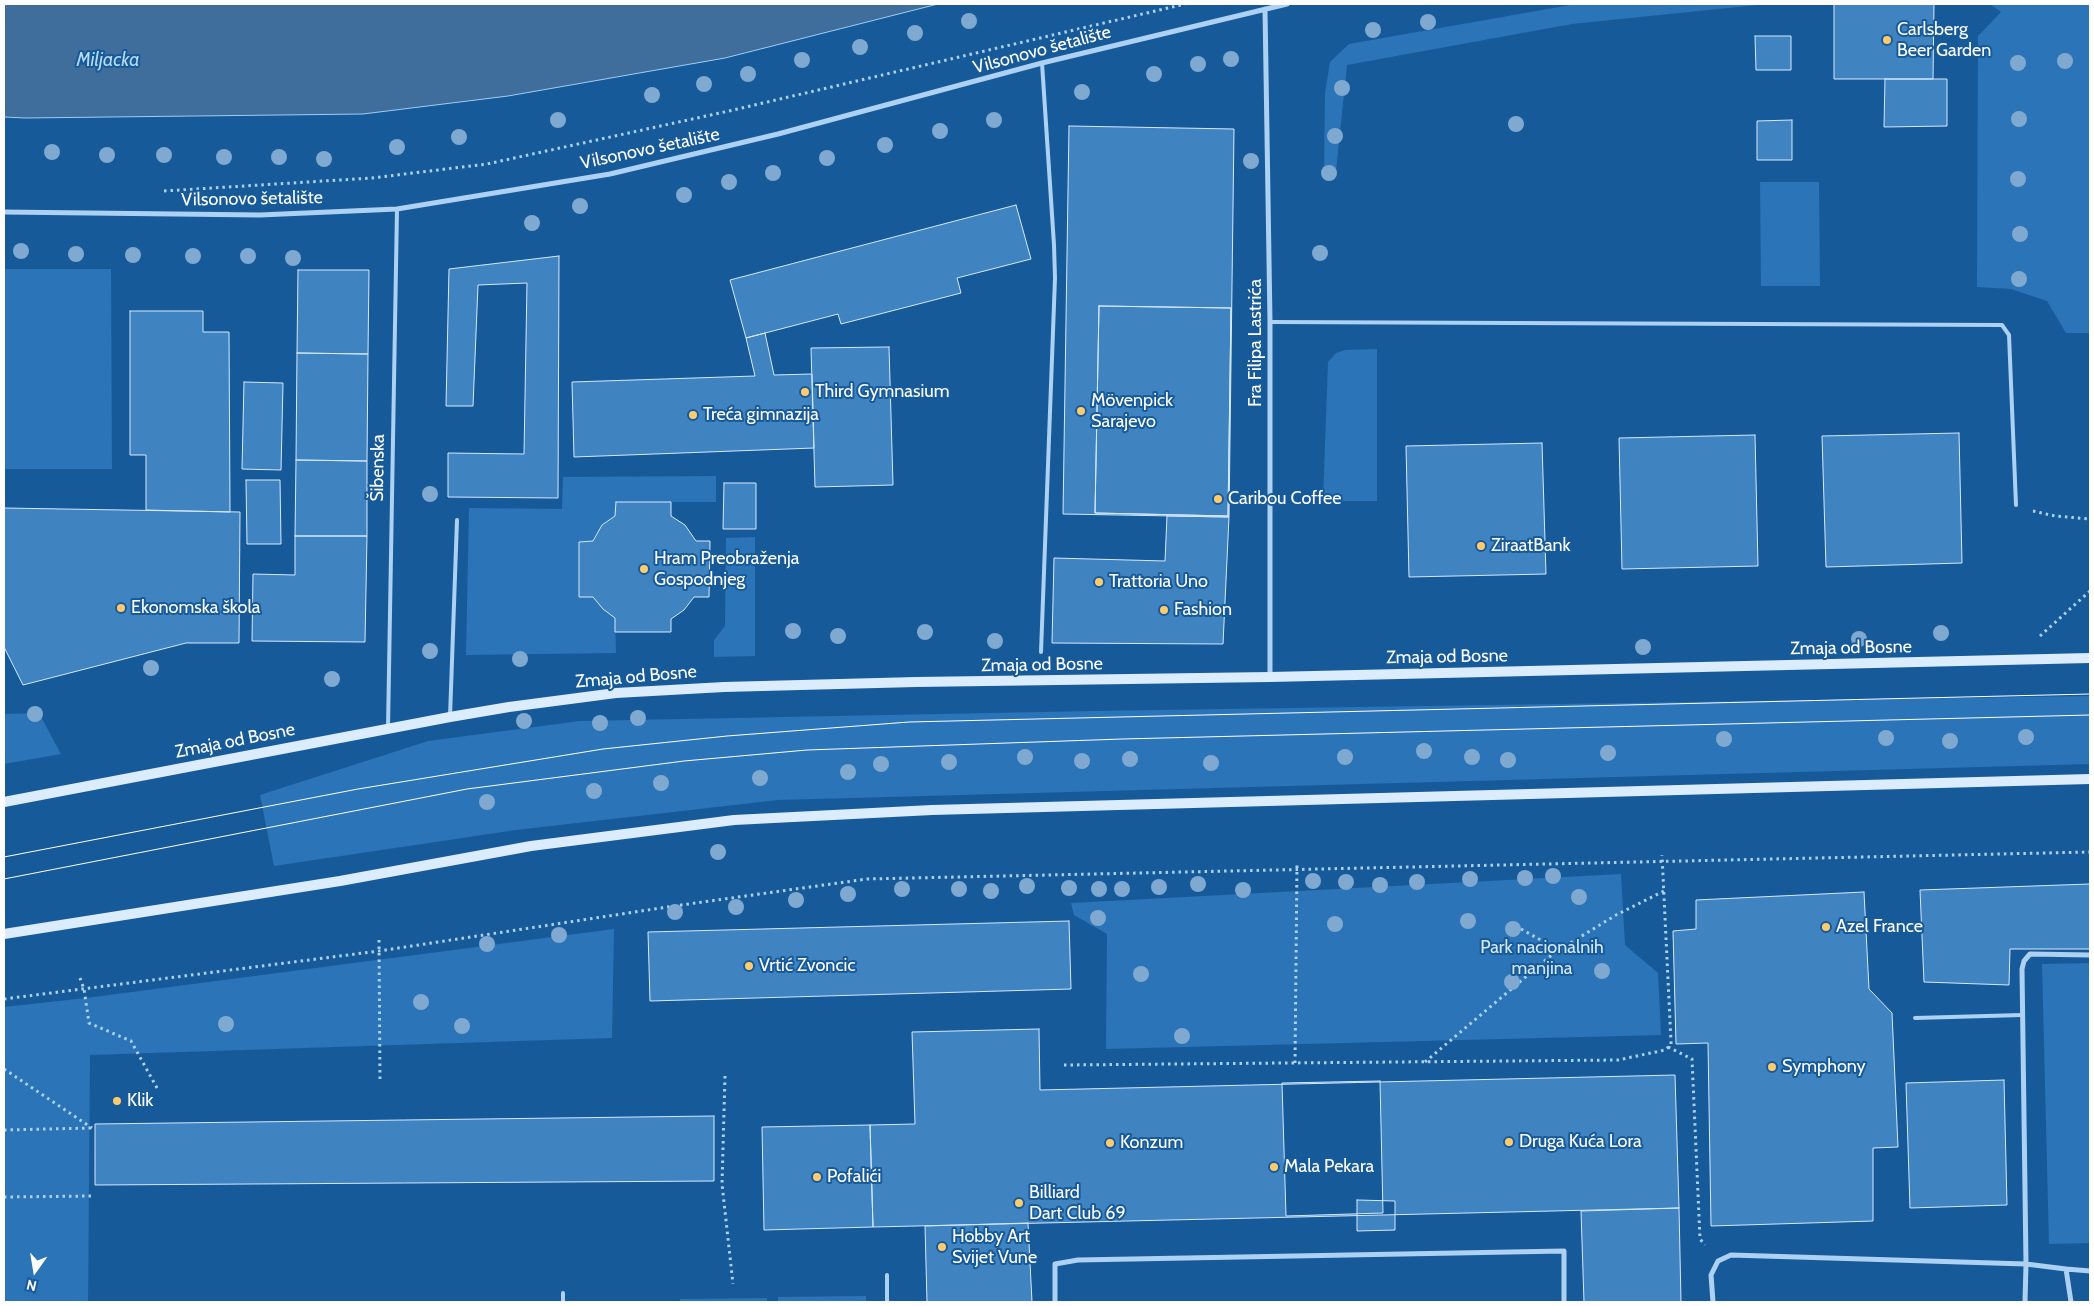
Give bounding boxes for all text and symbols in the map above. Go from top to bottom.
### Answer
place label: Carlsberg Beer Garden [1897,19,1991,62]
street label: Vilsonovo šetalište [971,21,1113,79]
marker: Carlsberg Beer Garden [1881,34,1893,46]
water label: Miljacka [76,49,140,71]
street label: Vilsonovo šetalište [578,124,722,174]
street label: Vilsonovo šetalište [181,187,323,211]
street label: Fra Filipa Lastrića [1245,279,1267,407]
place label: Third Gymnasium [815,381,949,403]
marker: Third Gymnasium [799,386,811,398]
place label: Mövenpick Sarajevo [1091,390,1173,432]
place label: Treća gimnazija [703,404,819,426]
marker: Mövenpick Sarajevo [1075,405,1087,417]
marker: Treća gimnazija [687,409,699,421]
street label: Šibenska [367,434,389,502]
place label: Caribou Coffee [1228,488,1341,510]
marker: Caribou Coffee [1212,493,1224,505]
place label: ZiraatBank [1491,535,1571,557]
marker: ZiraatBank [1475,540,1487,552]
place label: Hram Preobraženja Gospodnjeg [654,548,800,590]
marker: Hram Preobraženja Gospodnjeg [638,563,650,575]
place label: Trattoria Uno [1109,571,1208,593]
marker: Trattoria Uno [1093,576,1105,588]
place label: Ekonomska škola [131,597,260,619]
place label: Fashion [1174,599,1232,621]
marker: Ekonomska škola [115,602,127,614]
marker: Fashion [1158,604,1170,616]
street label: Zmaja od Bosne [1790,636,1912,660]
street label: Zmaja od Bosne [1386,645,1508,669]
street label: Zmaja od Bosne [981,653,1103,677]
street label: Zmaja od Bosne [574,661,698,693]
street label: Zmaja od Bosne [173,719,297,763]
place label: Azel France [1836,916,1923,938]
marker: Azel France [1820,921,1832,933]
park label: Park nacionalnih manjina [1480,937,1604,980]
place label: Vrtić Zvoncic [759,955,856,977]
marker: Vrtić Zvoncic [743,960,755,972]
place label: Symphony [1782,1056,1866,1078]
marker: Symphony [1766,1061,1778,1073]
place label: Klik [127,1090,153,1112]
marker: Klik [111,1095,123,1107]
place label: Druga Kuća Lora [1519,1131,1642,1153]
place label: Konzum [1120,1132,1183,1154]
marker: Druga Kuća Lora [1503,1136,1515,1148]
marker: Konzum [1104,1137,1116,1149]
place label: Mala Pekara [1284,1156,1374,1178]
marker: Mala Pekara [1268,1161,1280,1173]
place label: Pofalići [827,1166,881,1188]
marker: Pofalići [811,1171,823,1183]
place label: Billiard Dart Club 69 [1029,1182,1126,1224]
marker: Billiard Dart Club 69 [1013,1197,1025,1209]
place label: Hobby Art Svijet Vune [952,1226,1037,1268]
marker: Hobby Art Svijet Vune [936,1241,948,1253]
north arrow [10,1246,60,1296]
text: N [25,1276,38,1295]

